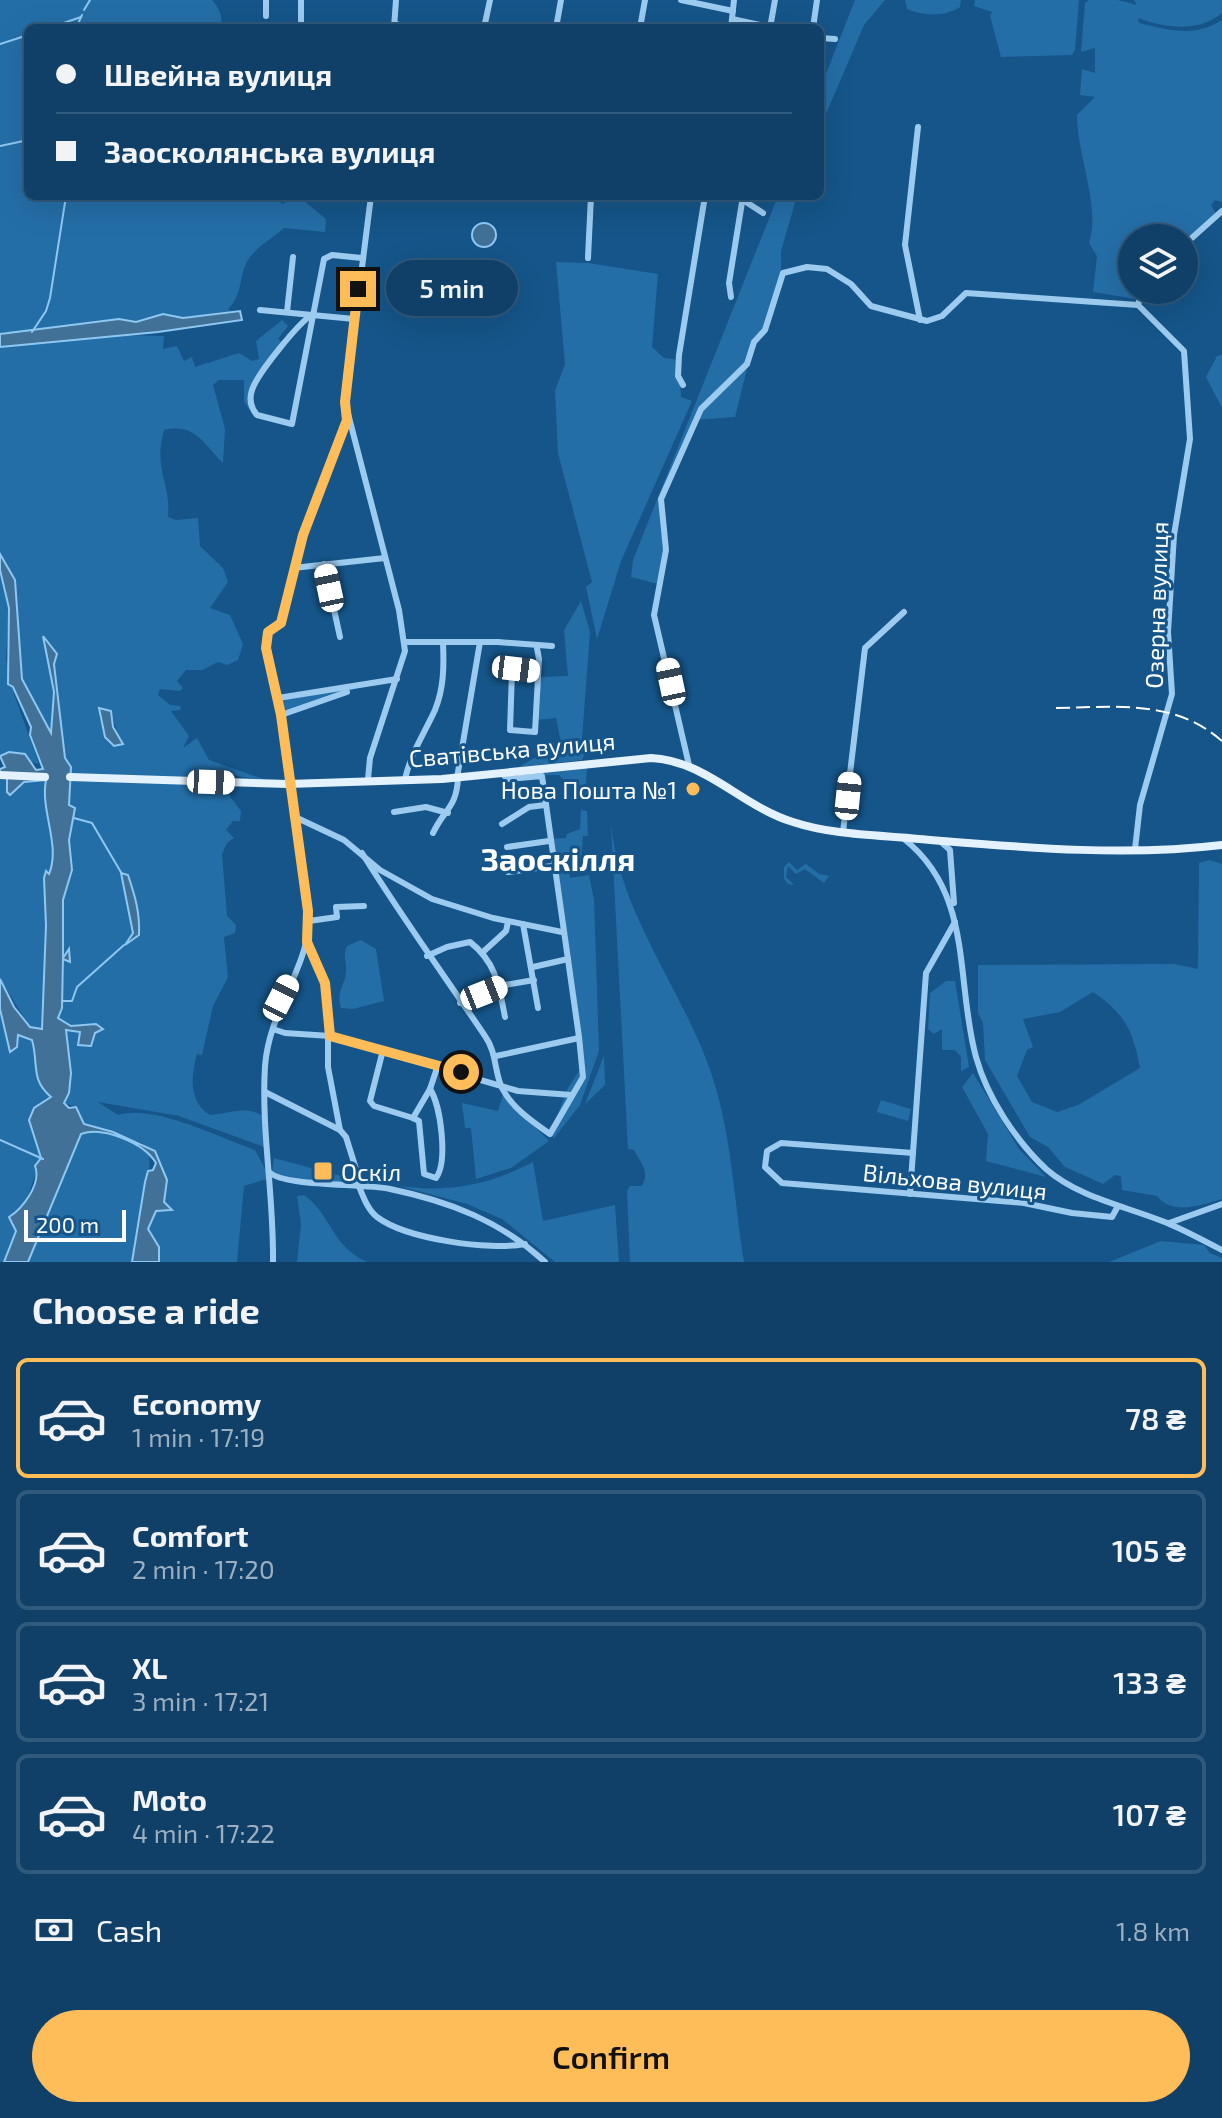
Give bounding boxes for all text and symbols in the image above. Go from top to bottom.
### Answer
text: Швейна вулиця [104,56,332,92]
text: Заосколянська вулиця [104,133,435,169]
map controls [1118,224,1198,304]
button: layers [1118,224,1198,304]
callout: 5 min [386,261,518,317]
route end [340,271,376,307]
text: 5 min [419,272,485,303]
street label: Озерна вулиця [1139,521,1174,689]
car [312,562,346,614]
car [491,654,541,684]
car [654,656,688,708]
street label: Сватівська вулиця [408,726,616,773]
car [187,769,235,795]
car [834,771,862,821]
place label: Нова Пошта №1 [501,775,677,804]
marker: Нова Пошта №1 [684,780,702,798]
district label: Заоскiлля [481,839,635,877]
car [259,971,303,1025]
car [457,973,511,1013]
route start [443,1054,479,1090]
place label: Оскіл [341,1157,401,1186]
street label: Вільхова вулиця [861,1157,1048,1206]
marker: Оскіл [312,1160,334,1182]
scale bar [24,1206,126,1242]
text: 200 m [36,1211,99,1237]
text: Choose a ride [32,1288,260,1331]
icon: car [36,1382,108,1454]
text: Economy [132,1385,261,1421]
text: 78 ₴ [1125,1400,1186,1436]
text: 1 min · 17:19 [132,1421,265,1452]
icon: car [36,1514,108,1586]
text: Comfort [132,1517,249,1553]
text: 105 ₴ [1112,1532,1186,1568]
text: 2 min · 17:20 [132,1553,275,1584]
icon: car [36,1646,108,1718]
text: XL [132,1649,167,1685]
text: 133 ₴ [1113,1664,1186,1700]
text: 3 min · 17:21 [132,1685,269,1716]
icon: car [36,1778,108,1850]
text: Moto [132,1781,207,1817]
text: 107 ₴ [1113,1796,1186,1832]
text: 4 min · 17:22 [132,1817,275,1848]
icon: cash [32,1908,76,1952]
text: Cash [96,1912,162,1948]
text: 1.8 km [1116,1915,1190,1946]
button: Confirm [32,2010,1190,2102]

